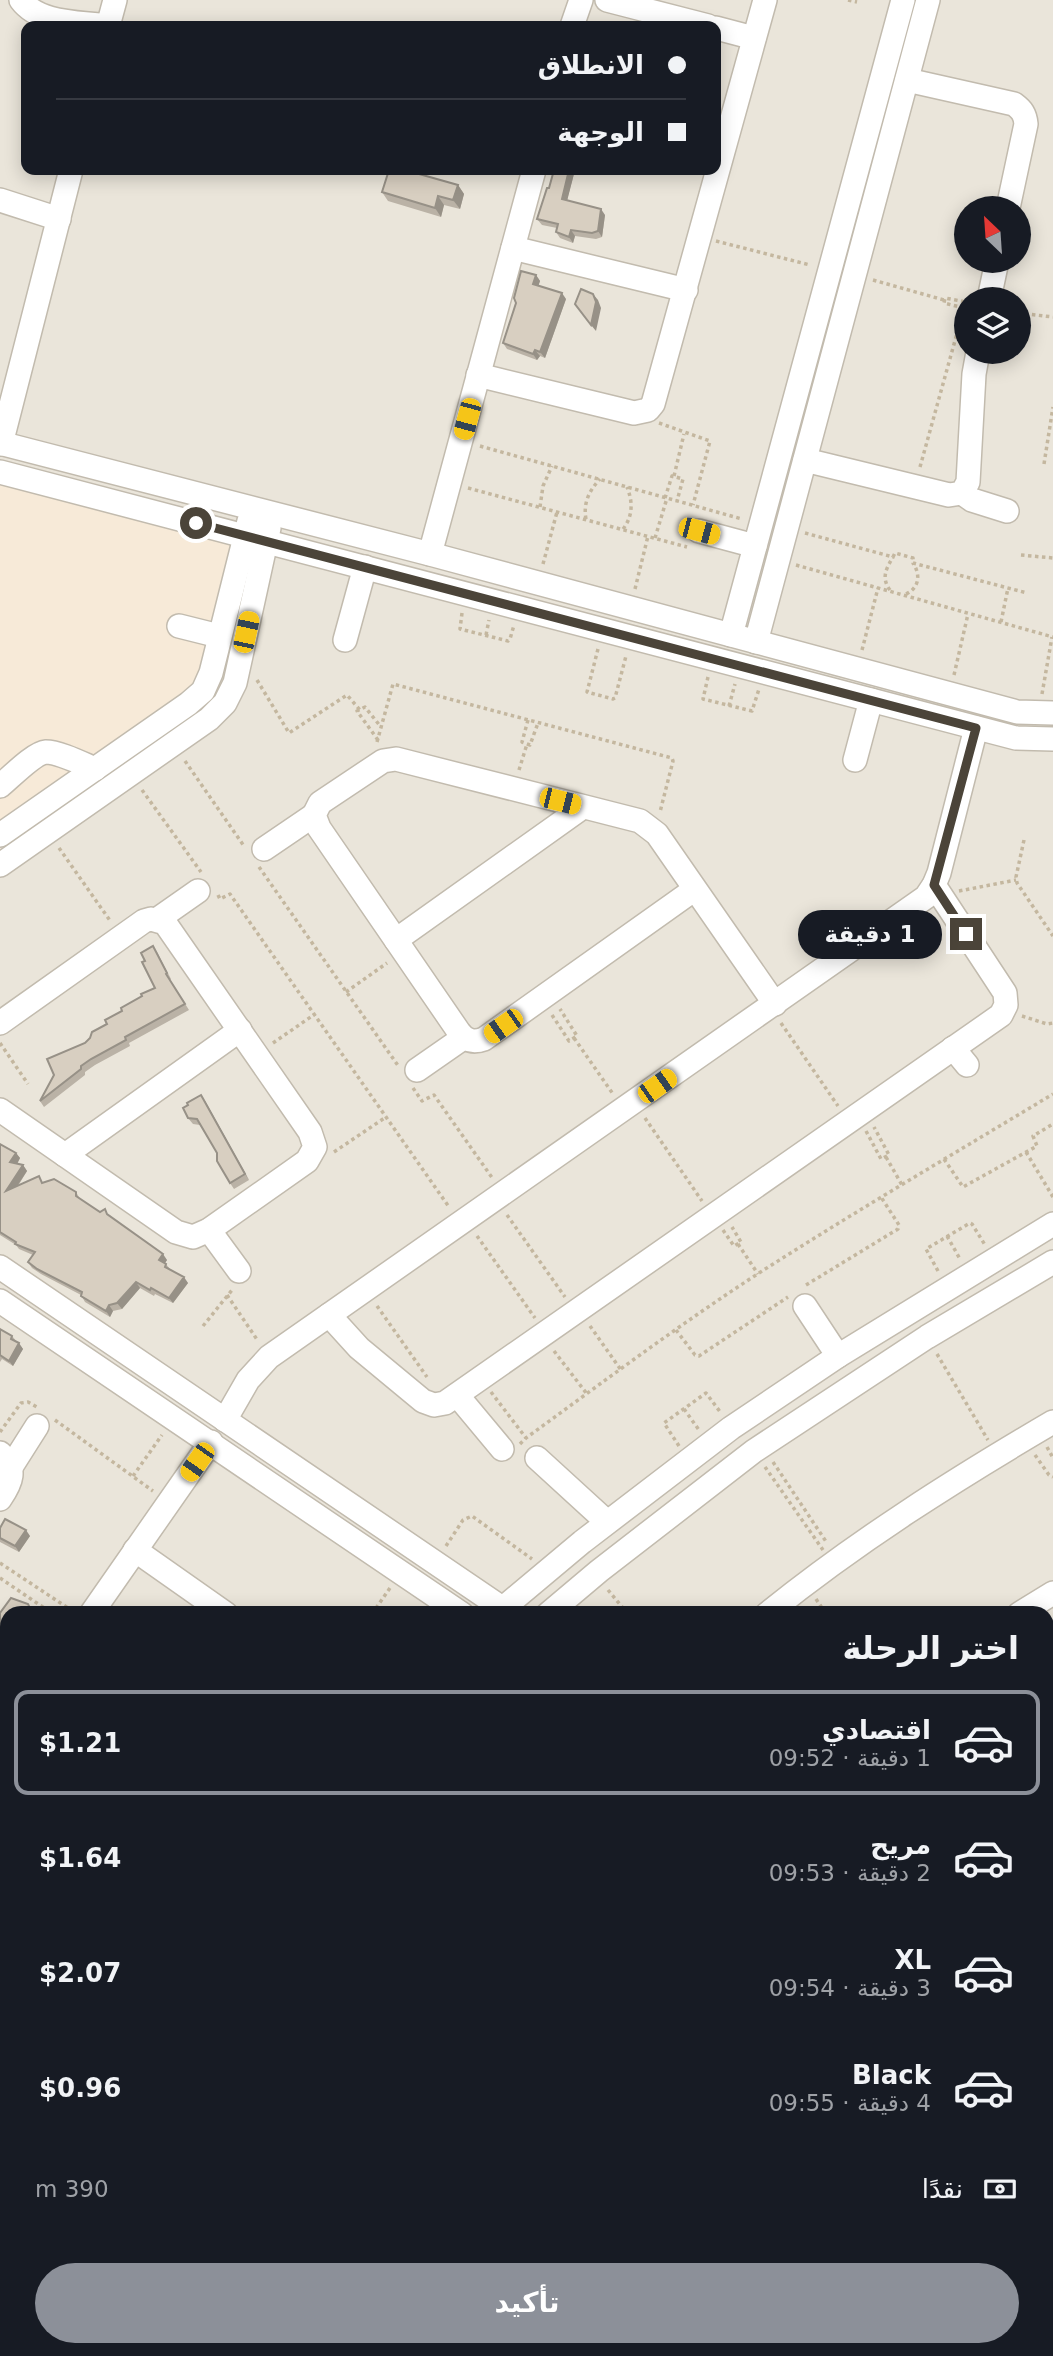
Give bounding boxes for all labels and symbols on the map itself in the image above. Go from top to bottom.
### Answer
north arrow [954,196,1031,273]
car [452,396,483,442]
route start [180,507,212,539]
car [676,515,723,547]
car [232,609,261,655]
car [538,786,583,816]
callout: 1 دقيقة [798,909,942,958]
route end [950,918,982,950]
car [480,1005,527,1047]
car [634,1065,681,1107]
car [177,1439,218,1485]

